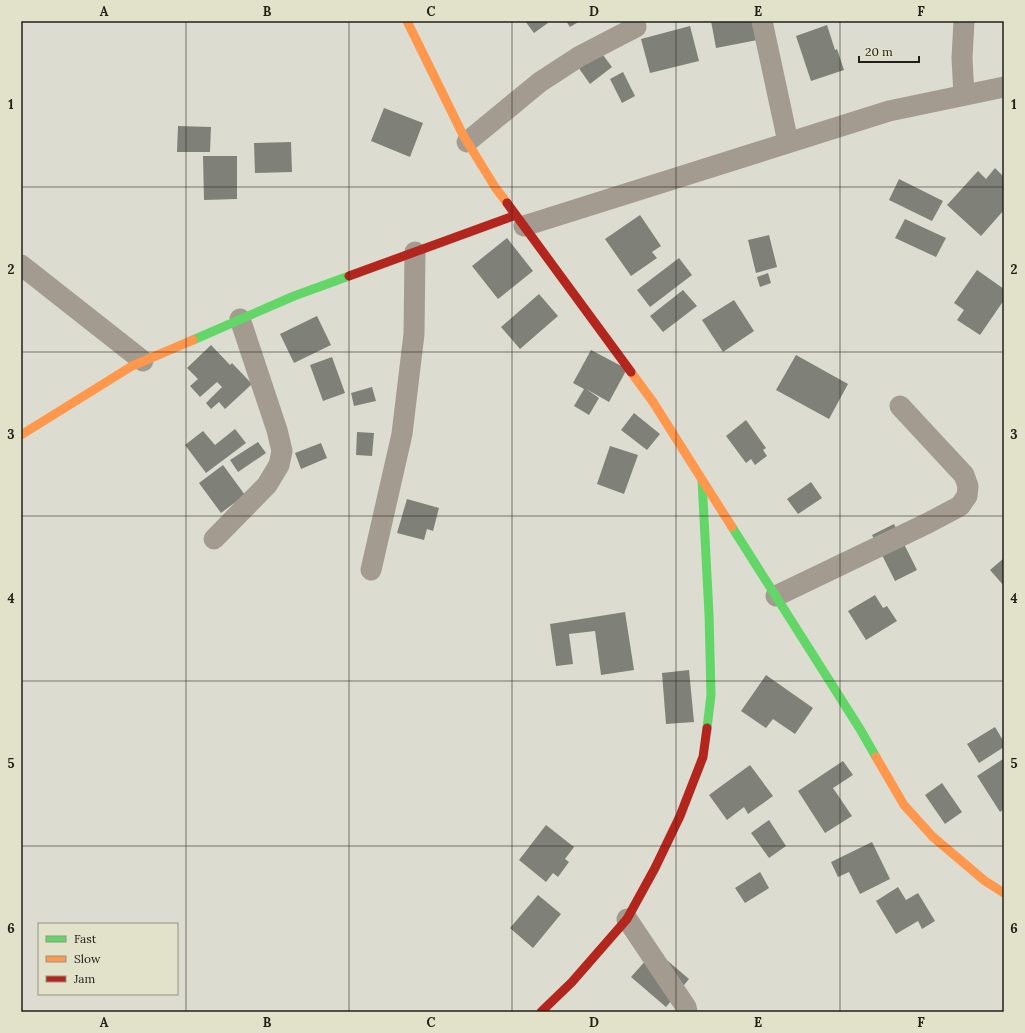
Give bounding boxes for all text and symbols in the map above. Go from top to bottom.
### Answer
text: A [100,3,109,20]
text: B [263,3,272,20]
text: C [427,3,436,20]
text: D [589,3,599,20]
text: E [754,3,762,20]
text: F [917,3,925,20]
scale bar [859,38,919,64]
text: 20 m [865,44,893,59]
text: 1 [8,96,14,113]
text: 1 [1011,96,1017,113]
text: 2 [8,261,15,278]
text: 2 [1011,261,1018,278]
text: 3 [7,426,15,443]
text: 3 [1010,426,1018,443]
text: 4 [7,590,15,607]
text: 4 [1010,590,1018,607]
text: 5 [7,755,15,772]
text: 5 [1010,755,1018,772]
text: 6 [7,920,15,937]
text: 6 [1010,920,1018,937]
legend [38,923,178,995]
text: Fast [74,931,97,946]
text: Slow [74,951,101,966]
text: Jam [73,971,95,986]
text: A [100,1014,109,1031]
text: B [263,1014,272,1031]
text: C [427,1014,436,1031]
text: D [589,1014,599,1031]
text: E [754,1014,762,1031]
text: F [917,1014,925,1031]

